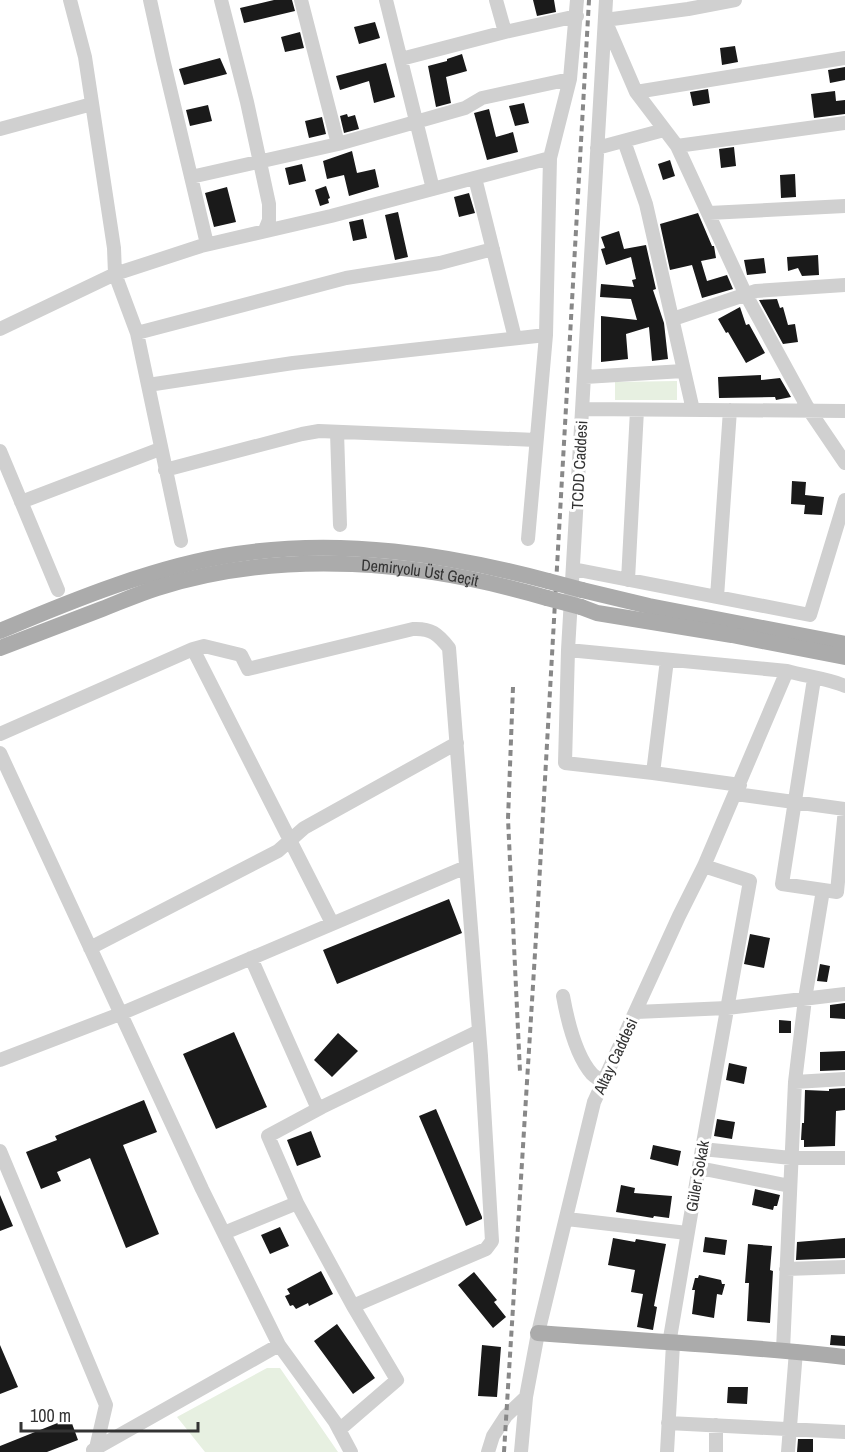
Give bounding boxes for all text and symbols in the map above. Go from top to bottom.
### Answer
street label: TCDD Caddesi [566,420,592,510]
street label: Demiryolu Üst Geçit [361,554,481,591]
street label: Altay Caddesi [587,1014,642,1099]
street label: Güler Sokak [680,1138,714,1213]
scale bar [21,1395,198,1433]
text: 100 m [30,1403,71,1428]

